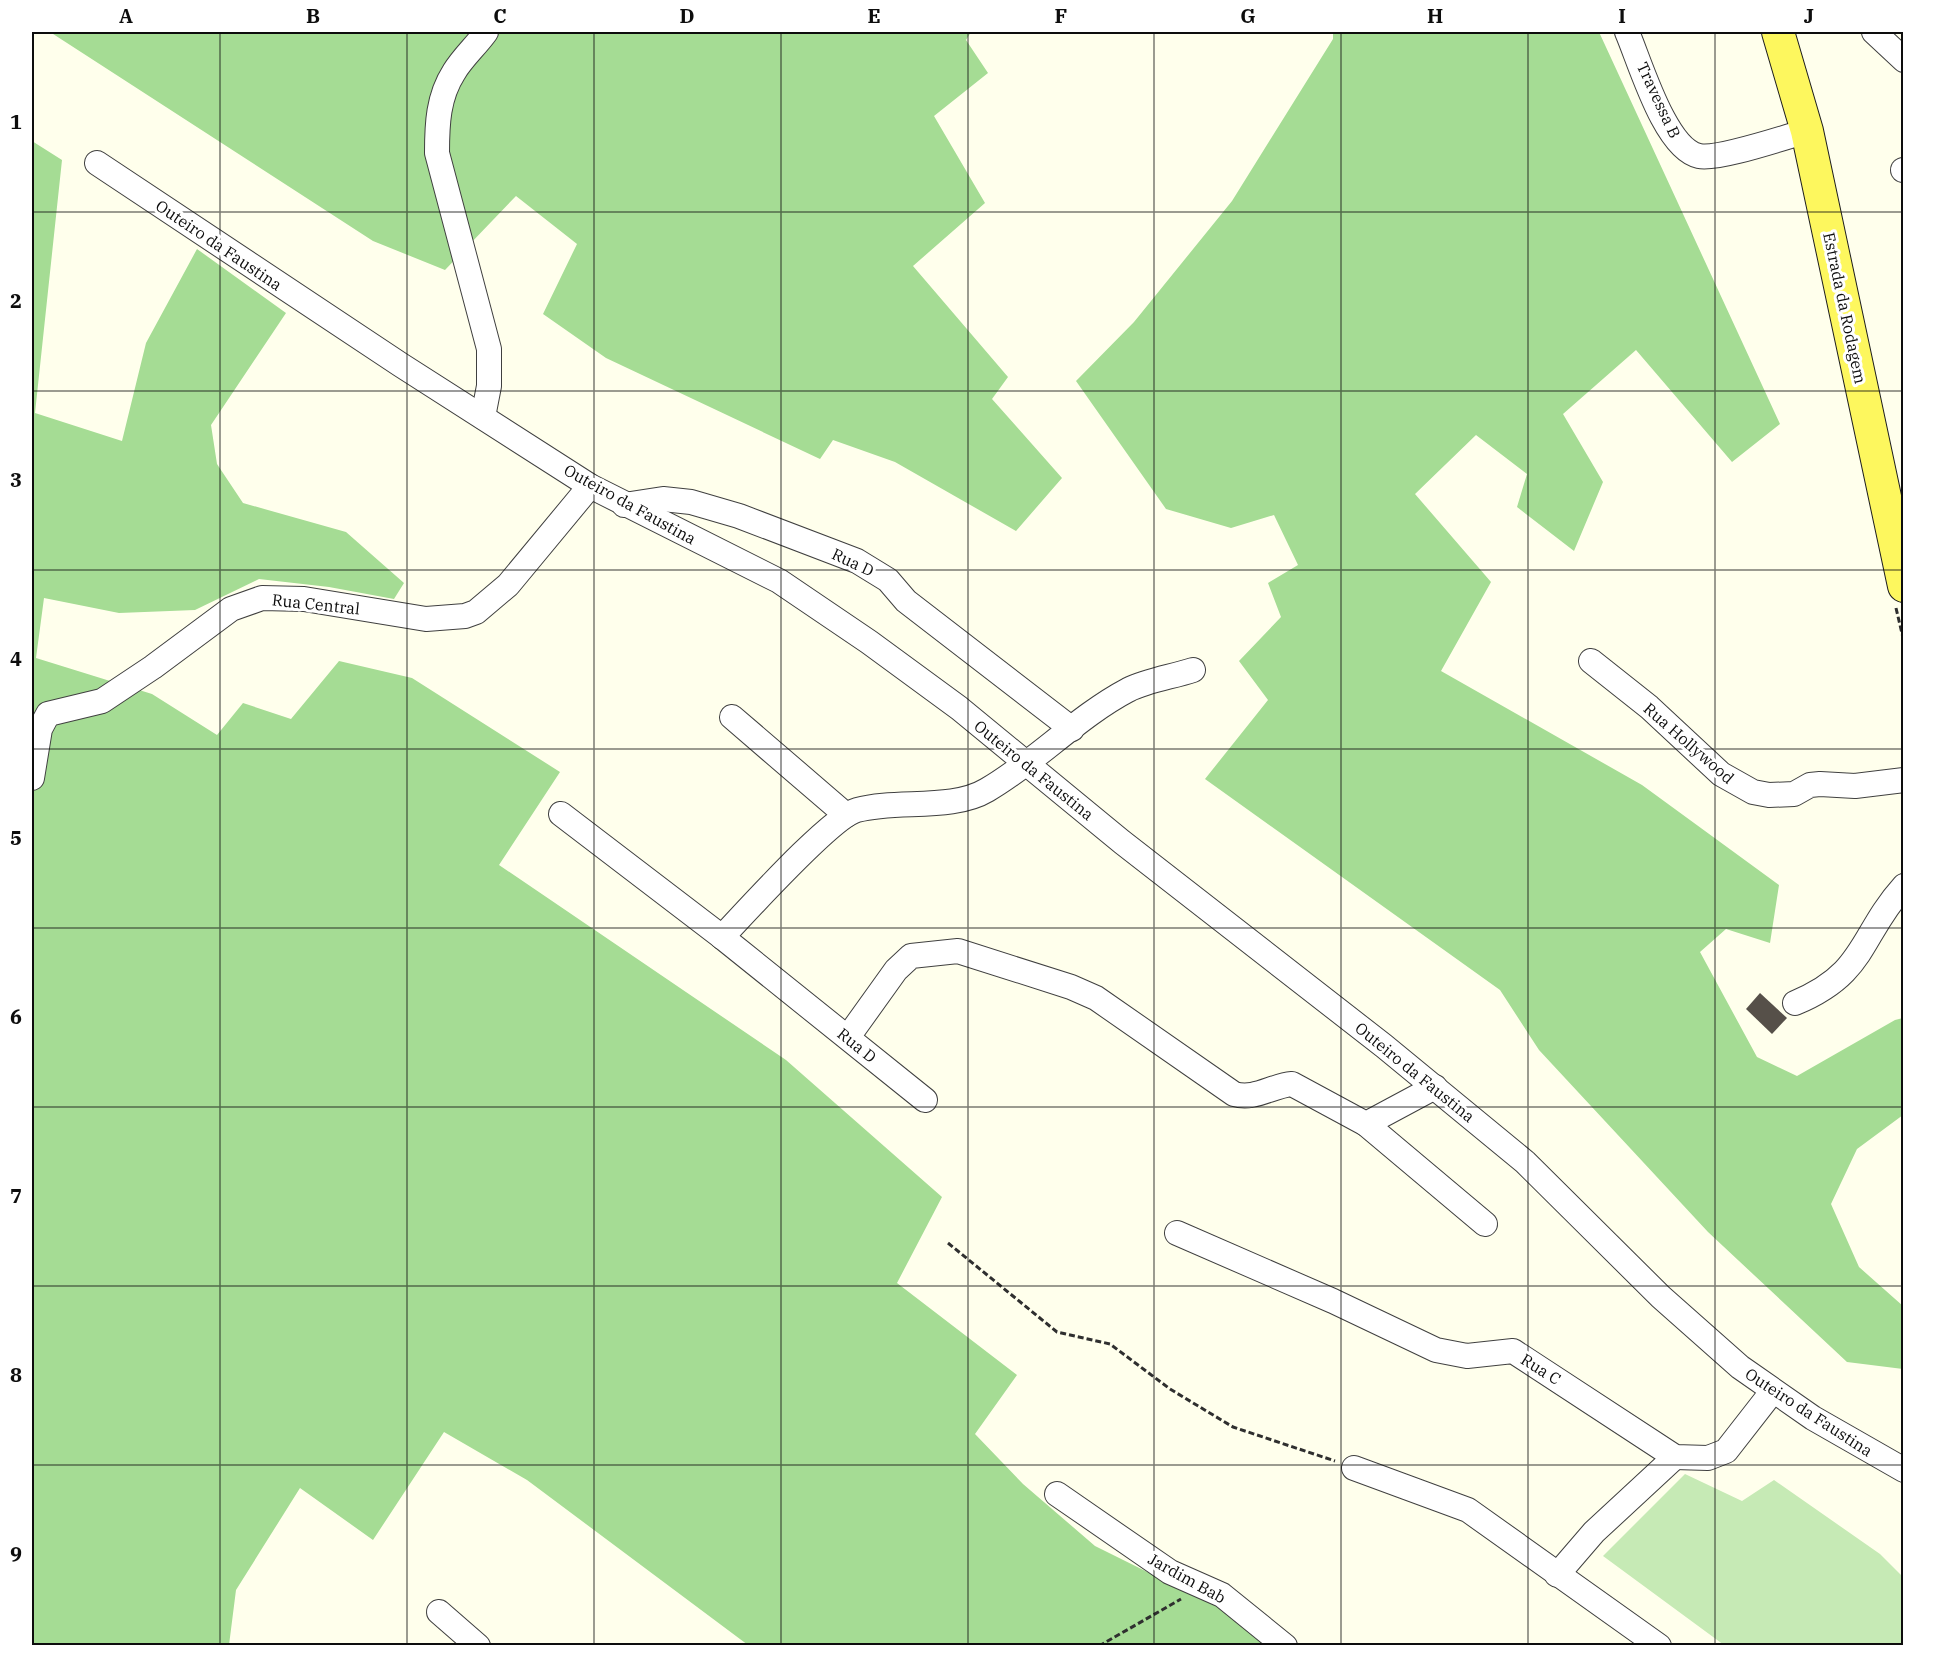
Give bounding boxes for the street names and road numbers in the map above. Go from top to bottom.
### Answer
street label: Travessa B [1633,59,1685,141]
street label: Outeiro da Faustina [152,195,286,295]
street label: Estrada da Rodagem [1819,230,1871,386]
street label: Outeiro da Faustina [560,459,700,549]
street label: Rua D [829,544,877,580]
street label: Rua Central [271,589,361,619]
street label: Rua Hollywood [1640,698,1739,788]
street label: Outeiro da Faustina [970,716,1098,824]
street label: Outeiro da Faustina [1351,1018,1479,1126]
street label: Rua D [833,1023,881,1067]
street label: Rua C [1517,1349,1565,1389]
street label: Outeiro da Faustina [1742,1363,1877,1461]
street label: Jardim Bab [1145,1548,1229,1608]

